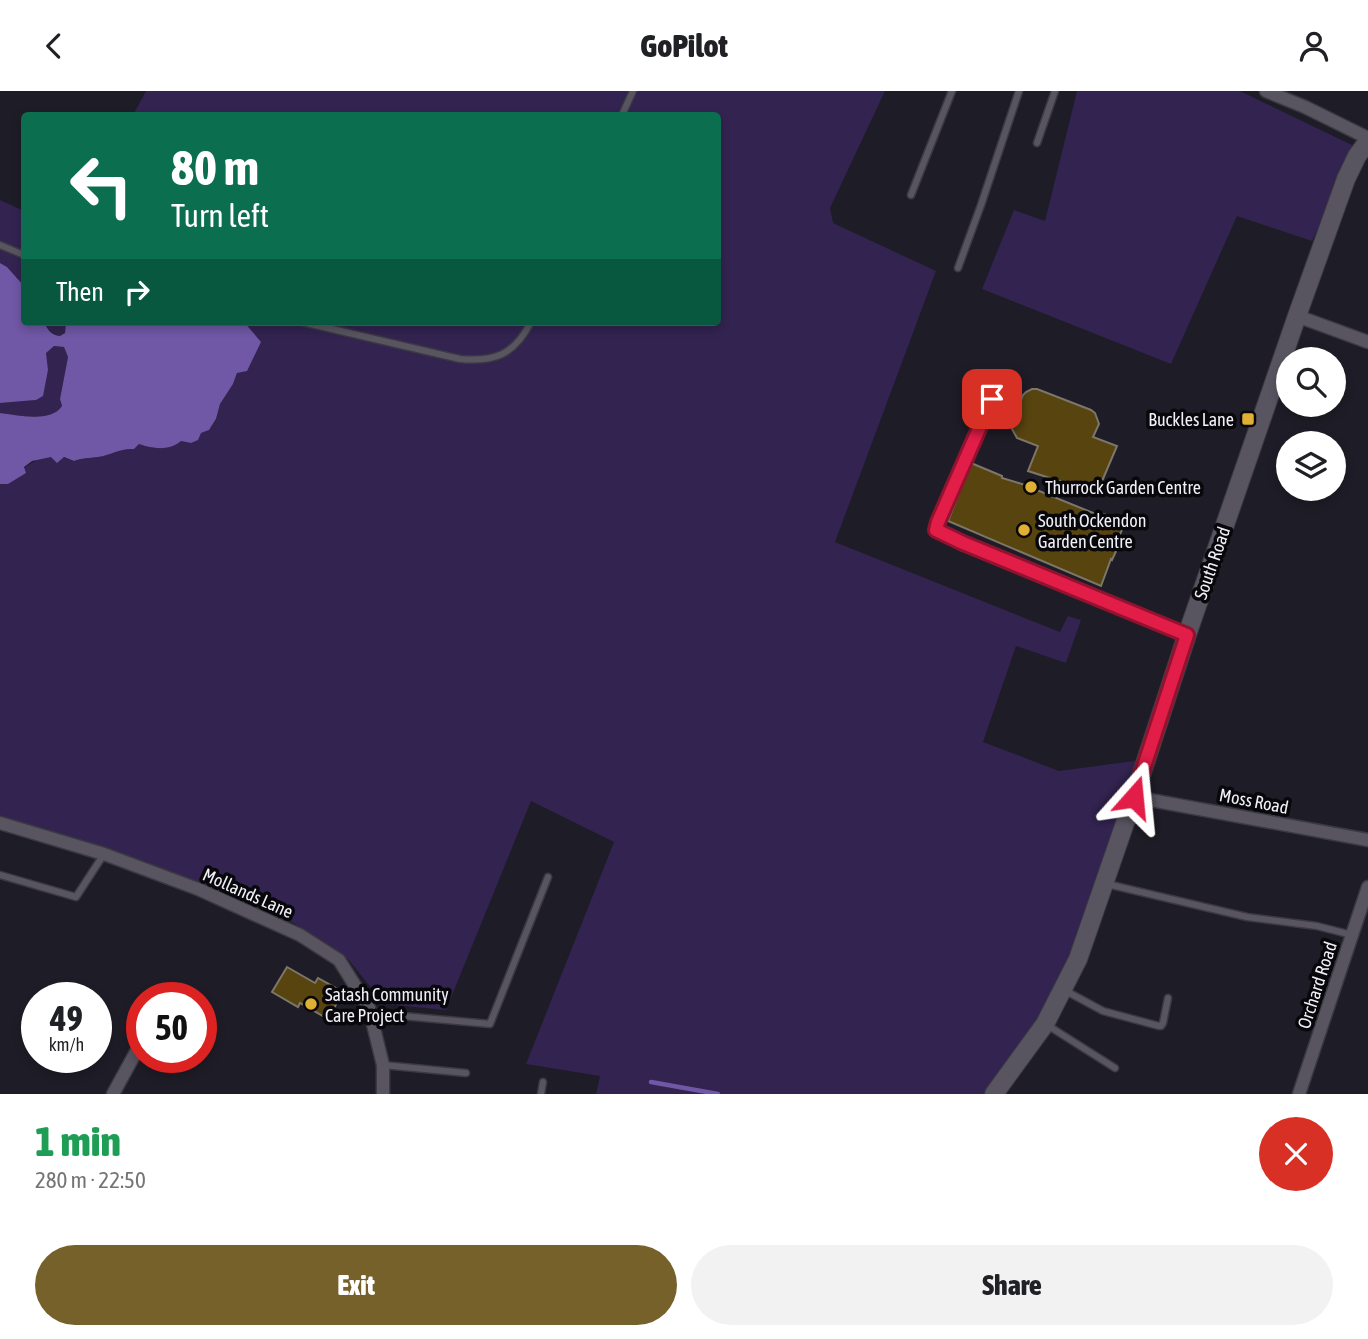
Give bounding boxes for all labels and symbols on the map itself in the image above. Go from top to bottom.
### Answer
pin [962,369,1022,429]
place label: Buckles Lane [1148,409,1234,430]
marker: Buckles Lane [1240,411,1256,427]
place label: Thurrock Garden Centre [1045,477,1201,498]
marker: Thurrock Garden Centre [1023,479,1039,495]
place label: South Ockendon Garden Centre [1038,510,1146,552]
marker: South Ockendon Garden Centre [1016,522,1032,538]
street label: South Road [1190,524,1234,602]
position arrow [1097,760,1171,834]
street label: Moss Road [1218,784,1290,818]
street label: Mollands Lane [200,864,296,922]
street label: Orchard Road [1293,939,1341,1031]
speed limit sign: 50 [126,982,217,1073]
place label: Satash Community Care Project [325,984,449,1026]
marker: Satash Community Care Project [303,996,319,1012]

